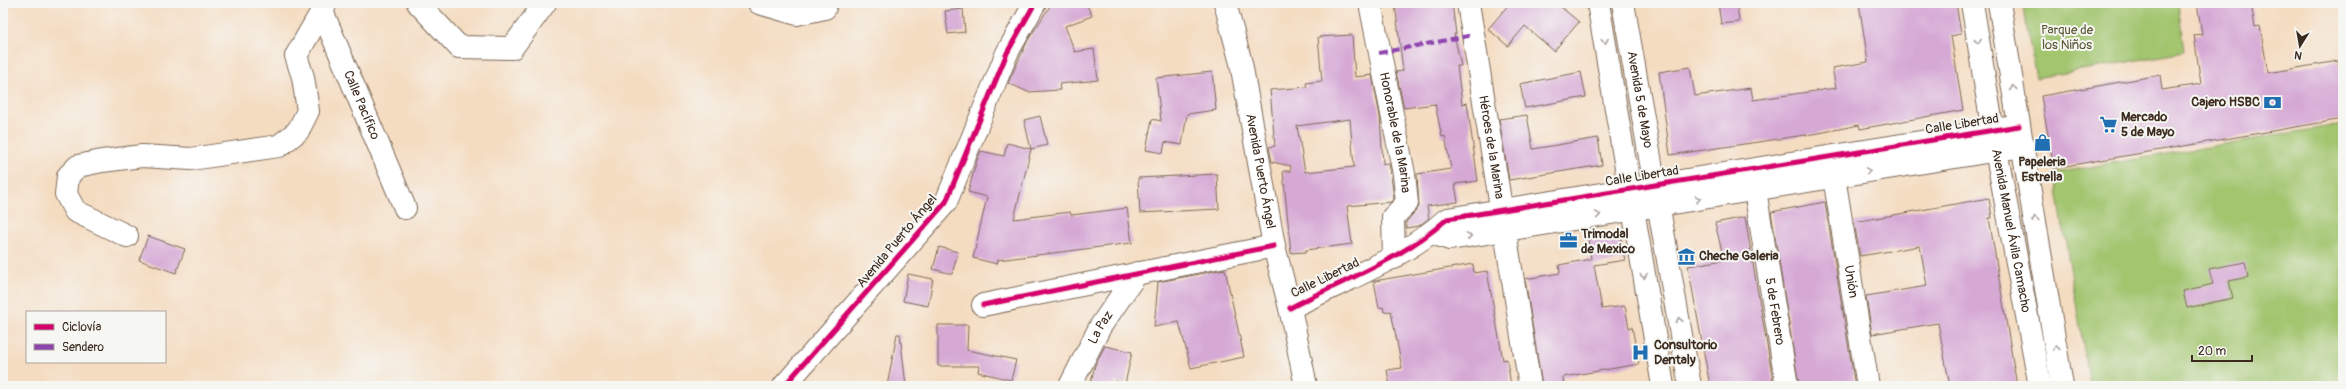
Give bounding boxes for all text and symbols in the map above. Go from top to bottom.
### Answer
park label: Parque de los Niños [2041,22,2094,53]
north arrow [2280,26,2320,66]
one-way arrow [1600,38,1609,45]
one-way arrow [1973,38,1982,45]
text: N [2293,48,2303,62]
street label: Avenida 5 de Mayo [1624,50,1656,149]
street label: Calle Pacífico [340,68,383,142]
street label: Honorable de la Marina [1376,71,1414,194]
one-way arrow [2009,85,2018,91]
bank icon: Cajero HSBC [2263,92,2283,112]
street label: Héroes de la Marina [1475,94,1508,200]
place label: Cajero HSBC [2191,94,2260,110]
place label: Mercado 5 de Mayo [2121,109,2175,140]
street label: Calle Libertad [1924,110,2000,138]
street label: Avenida Puerto Ángel [1242,112,1279,230]
supermarket icon: Mercado 5 de Mayo [2098,114,2118,134]
shop icon: Papeleria Estrella [2032,133,2052,153]
street label: Avenida Manuel Ávila Camacho [1988,147,2034,314]
place label: Papeleria Estrella [2018,154,2066,185]
street label: Calle Libertad [1604,162,1680,190]
one-way arrow [1865,167,1871,176]
street label: Avenida Puerto Ángel [853,191,941,291]
one-way arrow [1695,195,1701,204]
one-way arrow [1595,211,1601,220]
one-way arrow [2031,216,2040,222]
place label: Trimodal de Mexico [1580,226,1635,257]
office icon: Trimodal de Mexico [1558,231,1578,251]
one-way arrow [1466,232,1473,241]
museum icon: Cheche Galeria [1676,246,1696,266]
place label: Cheche Galeria [1699,248,1779,264]
street label: Calle Libertad [1288,255,1362,301]
street label: Unión [1840,264,1862,299]
one-way arrow [1639,273,1648,279]
street label: 5 de Febrero [1761,277,1788,346]
street label: La Paz [1085,308,1117,347]
legend [26,311,166,363]
one-way arrow [1675,317,1684,323]
text: Ciclovía [62,320,102,335]
place label: Consultorio Dentaly [1654,337,1717,368]
scale bar [2192,337,2252,363]
text: Sendero [62,340,104,355]
hospital icon: Consultorio Dentaly [1631,342,1651,362]
one-way arrow [2052,344,2061,351]
text: 20 m [2198,344,2227,359]

